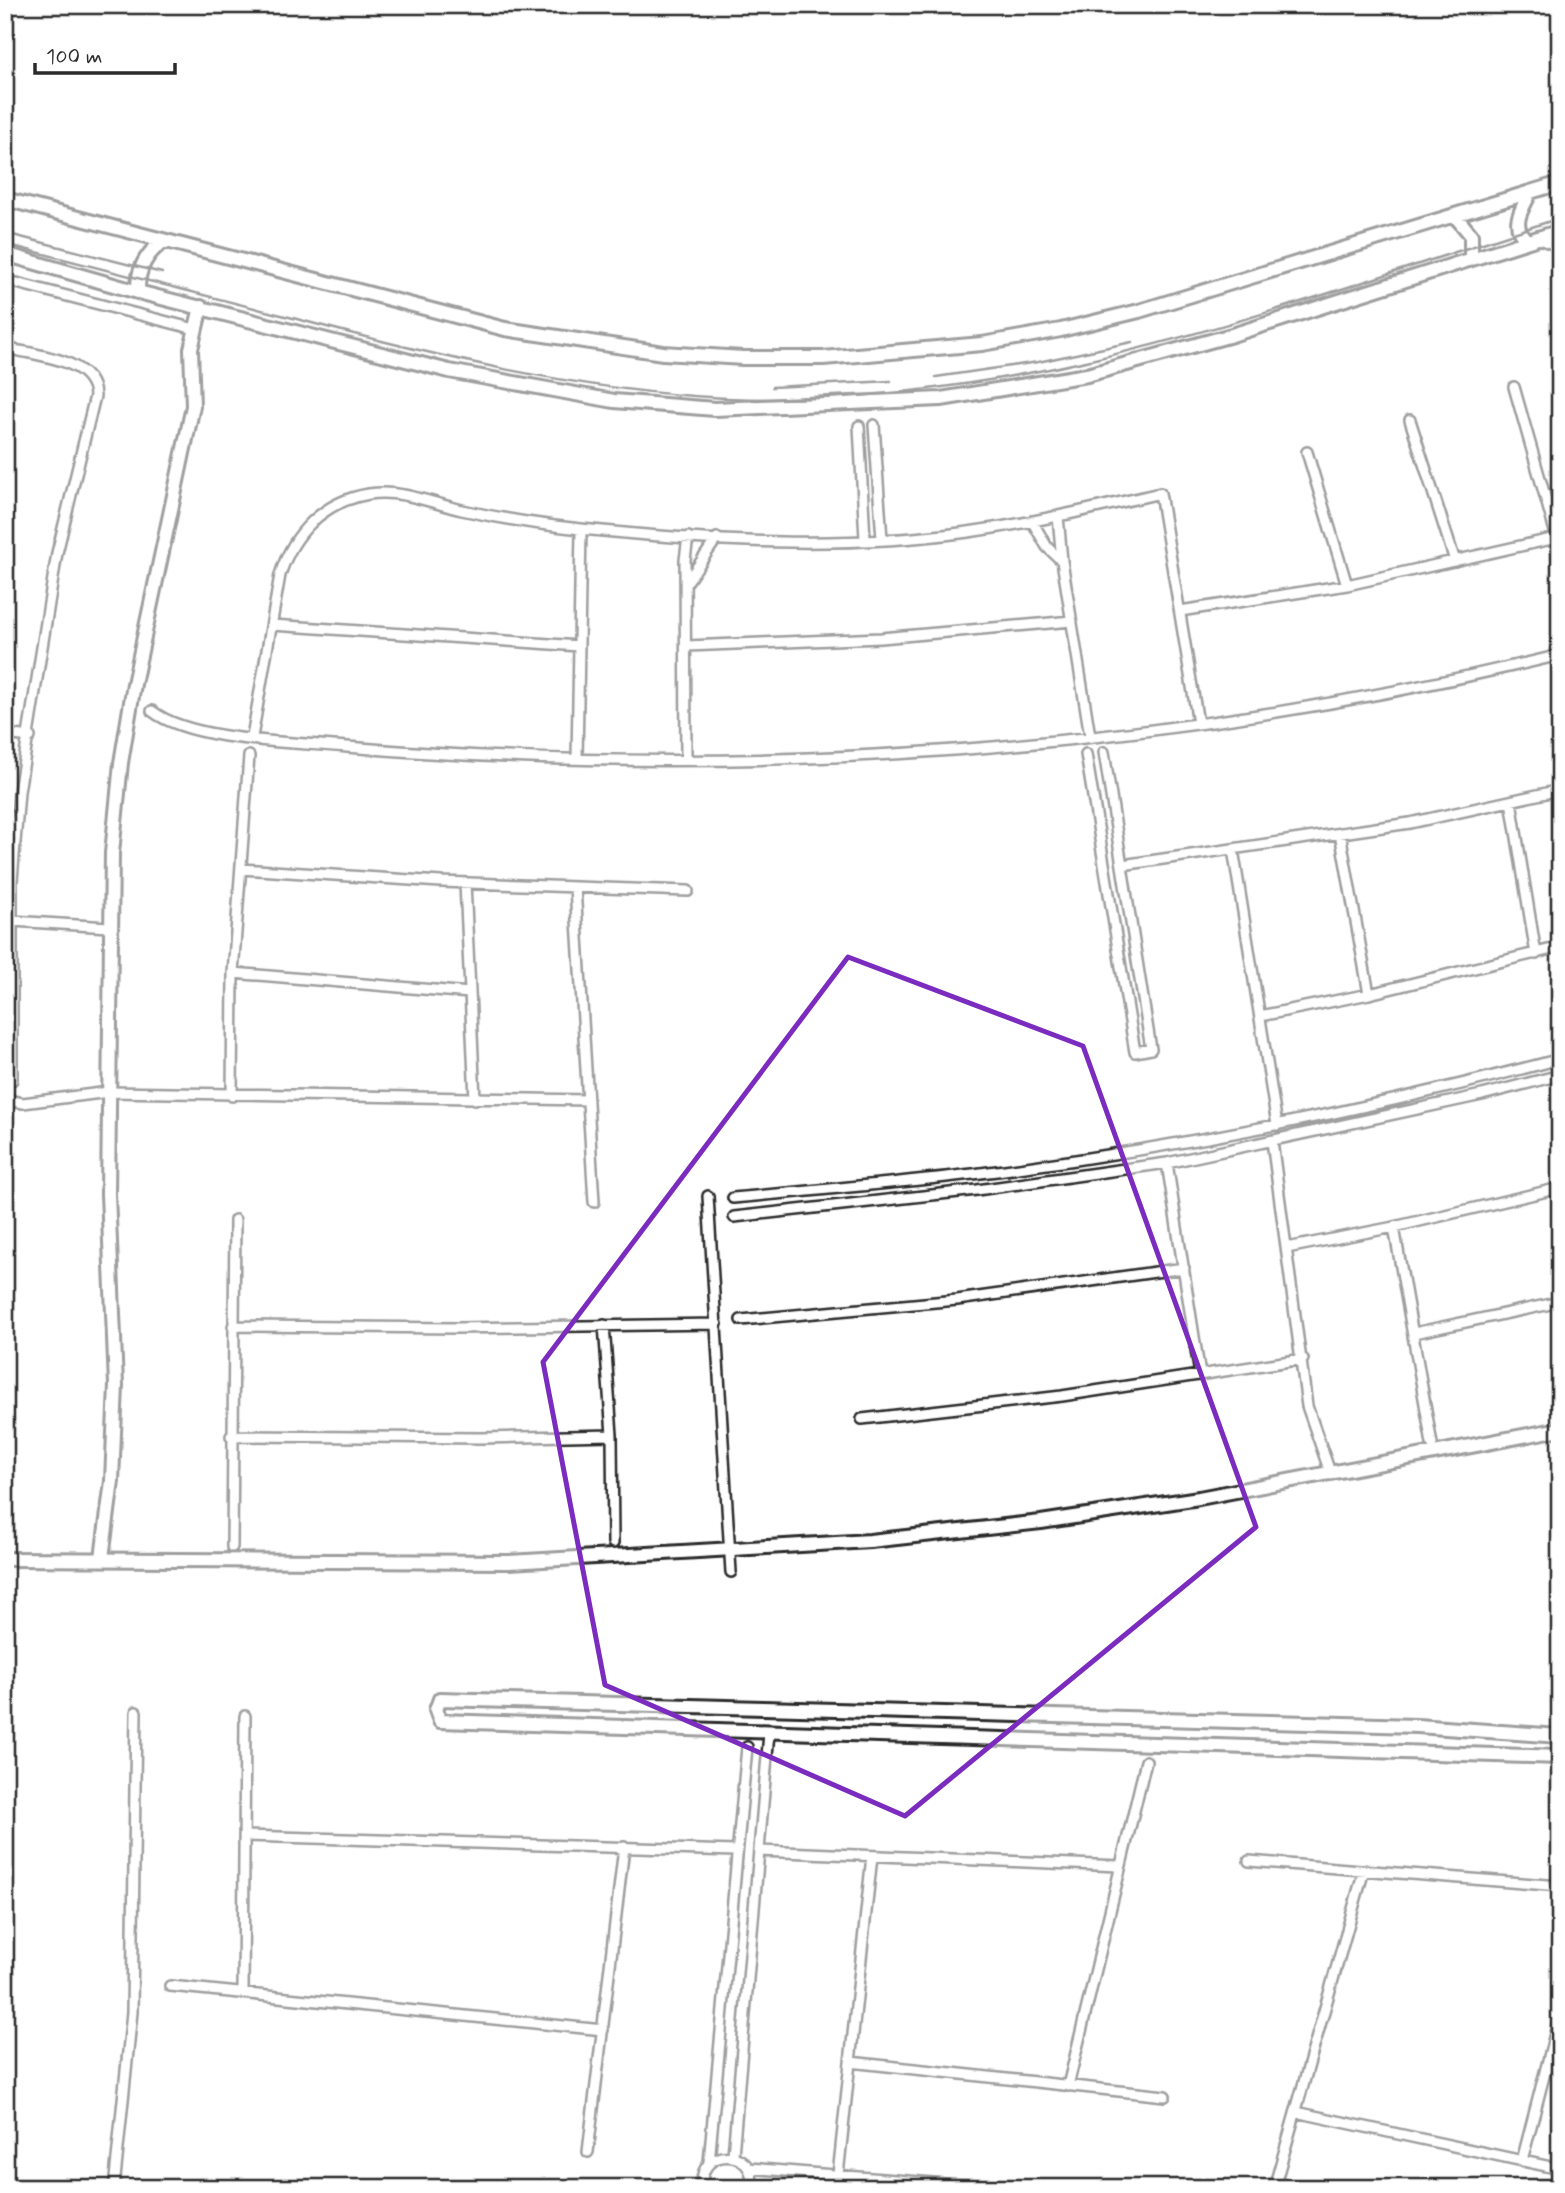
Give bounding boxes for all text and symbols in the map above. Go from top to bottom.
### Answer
scale bar [35,32,175,76]
text: 100 m [46,43,102,71]

